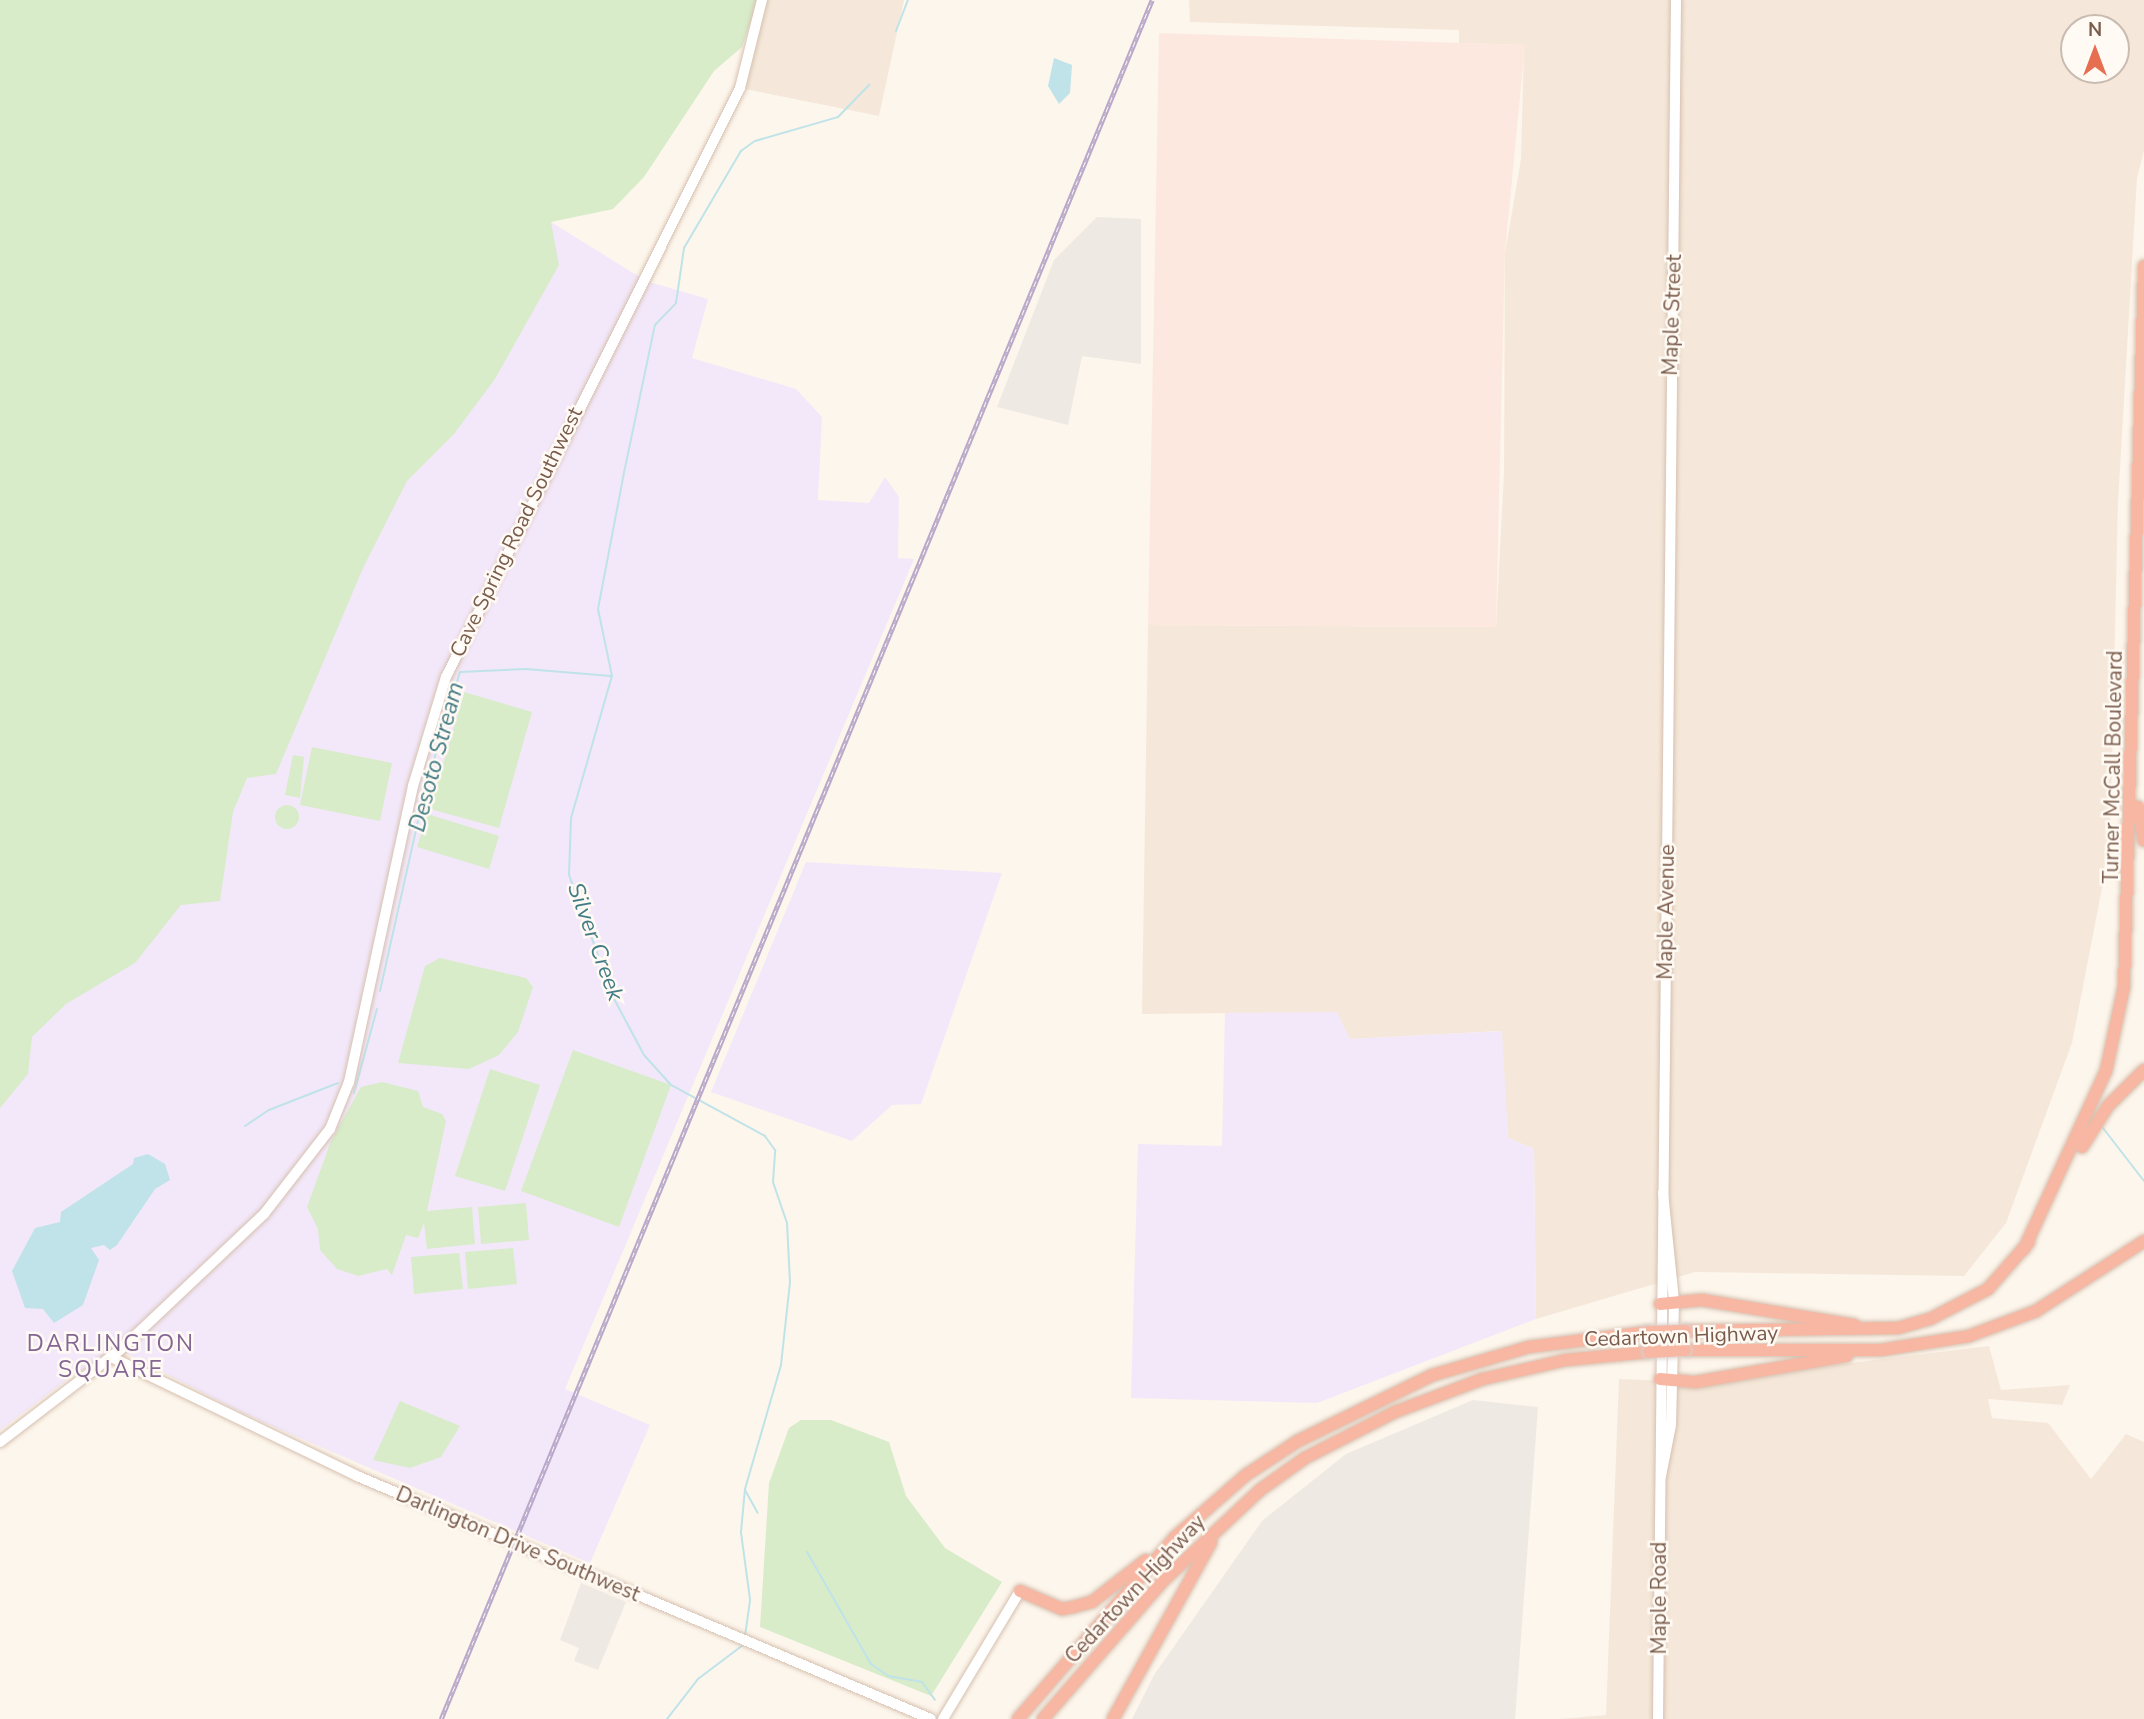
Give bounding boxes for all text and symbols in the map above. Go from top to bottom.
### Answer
north arrow [2060,14,2130,84]
text: N [2088,17,2102,43]
street label: Maple Street [1657,254,1687,376]
street label: Cave Spring Road Southwest [444,403,588,661]
street label: Turner McCall Boulevard [2098,650,2128,884]
water label: Desoto Stream [404,679,470,835]
street label: Maple Avenue [1652,844,1680,980]
water label: Silver Creek [561,879,629,1005]
street label: Cedartown Highway [1584,1320,1778,1352]
district label: DARLINGTON SQUARE [28,1330,194,1384]
street label: Darlington Drive Southwest [392,1481,644,1607]
street label: Cedartown Highway [1060,1509,1210,1669]
street label: Maple Road [1646,1542,1672,1654]

